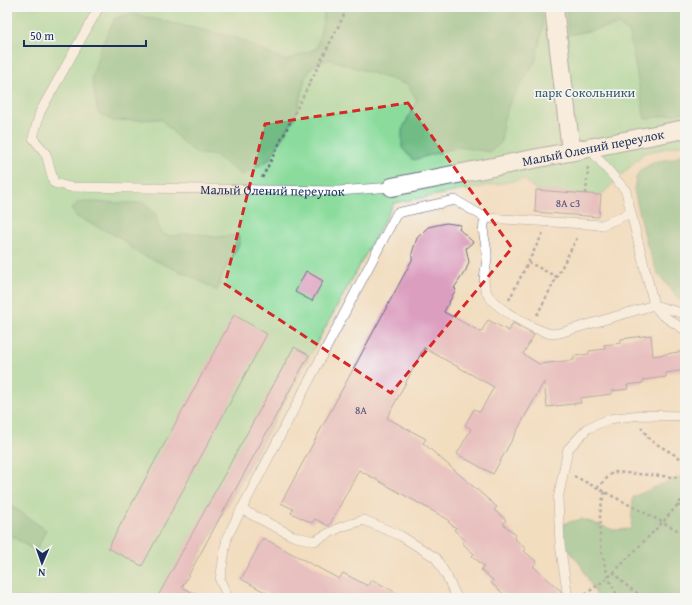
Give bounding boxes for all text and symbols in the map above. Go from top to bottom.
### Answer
scale bar [24,22,146,48]
text: 50 m [30,27,54,44]
park label: парк Сокольники [535,83,635,102]
street label: Малый Олений переулок [521,124,666,171]
street label: Малый Олений переулок [200,179,345,200]
house number: 8А с3 [556,195,580,211]
house number: 8А [355,402,367,418]
north arrow [22,543,62,583]
text: N [37,565,46,581]

